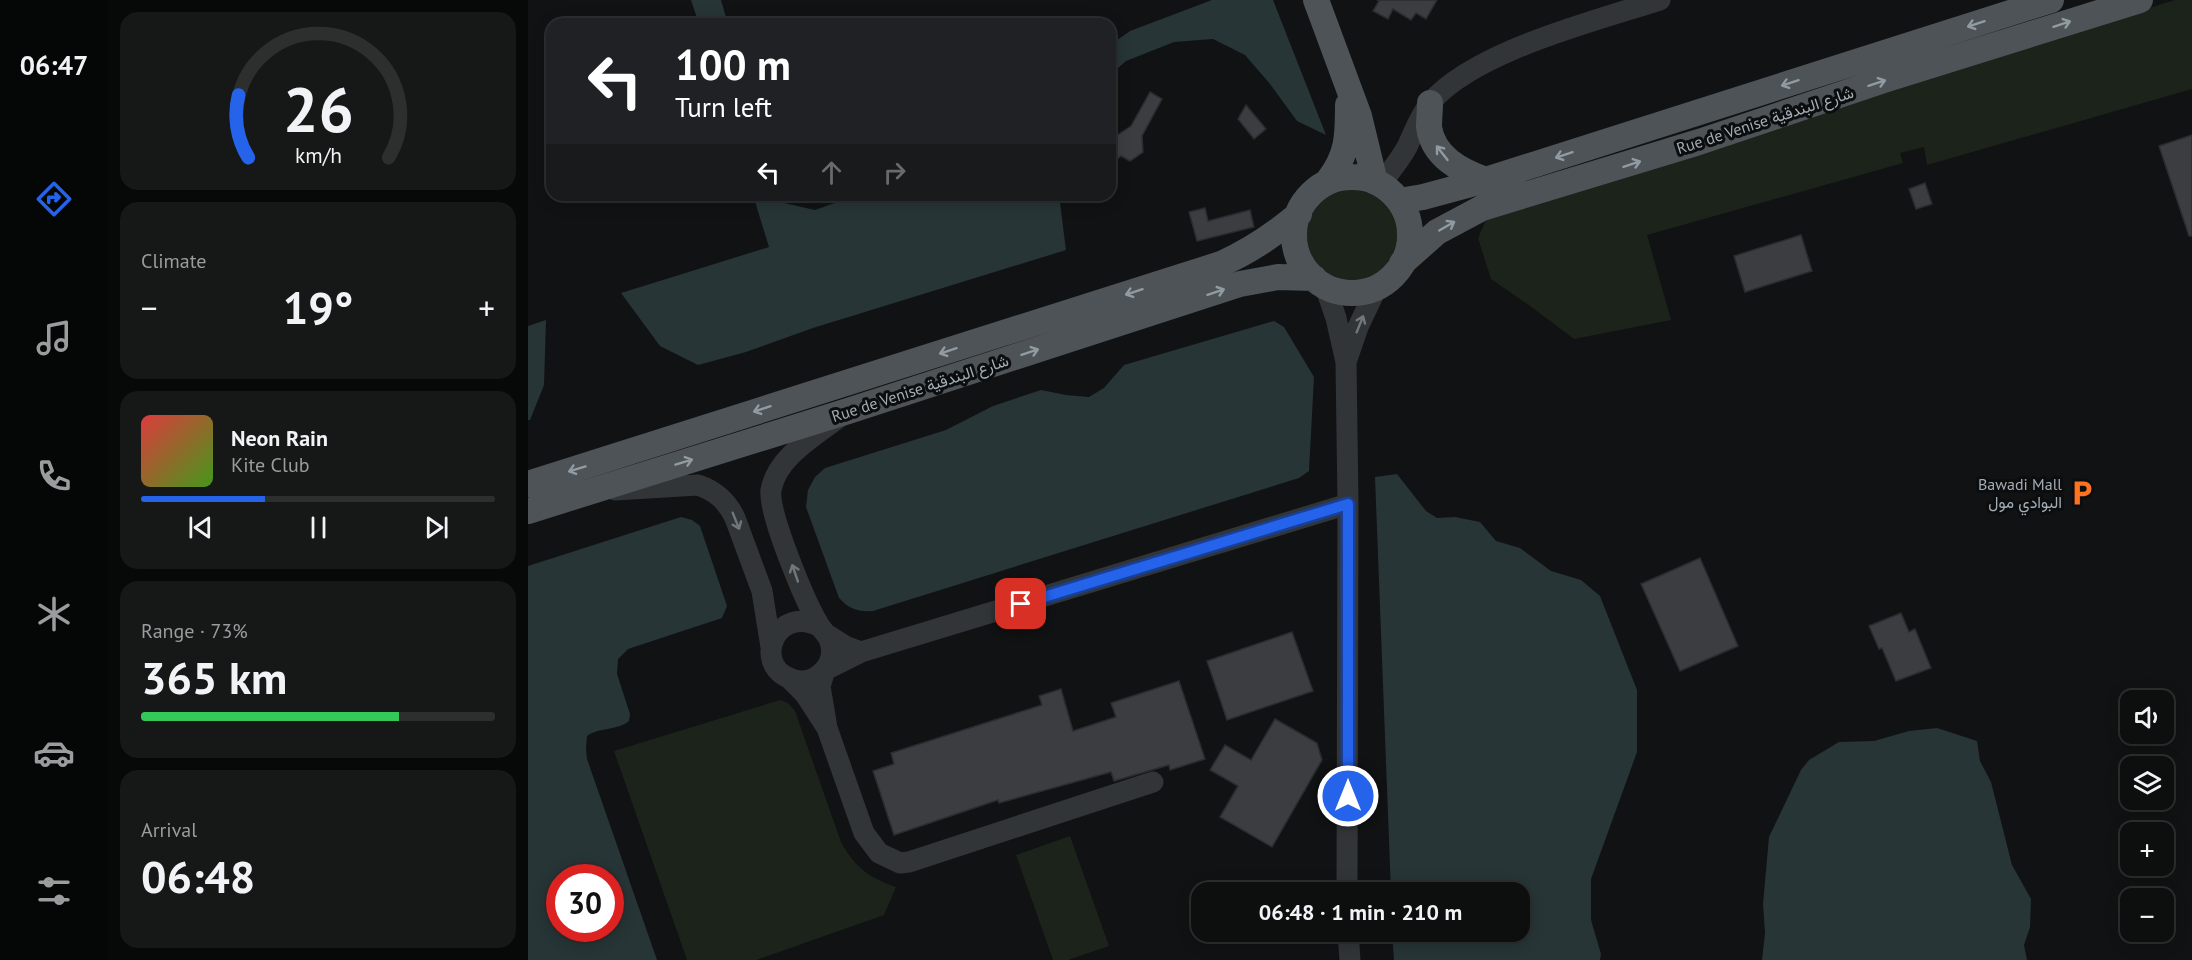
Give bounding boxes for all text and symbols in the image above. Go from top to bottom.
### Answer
one-way arrow [2052,18,2071,29]
one-way arrow [1967,19,1986,30]
text: 100 m [675,37,791,92]
icon: left [576,42,654,120]
text: 06:47 [20,48,88,82]
text: 26 [283,68,353,149]
one-way arrow [1867,77,1886,88]
one-way arrow [1781,78,1800,89]
street label: Rue de Venise شارع البندقية [1674,82,1857,160]
text: Turn left [675,90,772,124]
text: km/h [294,141,341,169]
one-way arrow [1436,145,1448,161]
one-way arrow [1555,150,1574,161]
icon: left [752,156,785,189]
icon: ahead [815,156,848,189]
icon: right [878,156,911,189]
one-way arrow [1622,157,1641,168]
icon: directions [33,178,75,220]
one-way arrow [1438,220,1455,232]
text: Climate [141,248,207,274]
text: 19° [283,278,353,336]
text: − [141,286,158,329]
text: + [478,286,495,329]
one-way arrow [1206,286,1225,297]
one-way arrow [1125,287,1144,298]
one-way arrow [1355,315,1366,333]
icon: music [33,317,75,359]
one-way arrow [939,346,958,357]
one-way arrow [1020,346,1039,357]
street label: Rue de Venise شارع البندقية [829,350,1012,428]
one-way arrow [753,404,772,415]
text: Neon Rain [231,424,328,452]
text: Kite Club [231,452,309,478]
icon: phone [33,455,75,497]
one-way arrow [674,456,693,467]
one-way arrow [567,464,586,475]
place label: Bawadi Mall البوادي مول [1978,474,2062,516]
parking icon: Bawadi Mall البوادي مول [2067,478,2097,508]
icon: previous [184,511,217,544]
icon: pause [302,511,335,544]
icon: next [420,511,453,544]
one-way arrow [731,511,742,530]
one-way arrow [789,564,800,583]
pin [995,578,1046,629]
icon: arrive [1004,587,1037,620]
icon: climate [33,593,75,635]
text: Range · 73% [141,618,248,644]
text: 365 km [141,648,287,706]
map controls [2120,690,2174,942]
button: sound [2120,690,2174,744]
icon: car [33,732,75,774]
button: layers [2120,756,2174,810]
position arrow [1316,764,1380,828]
text: Arrival [141,817,197,843]
button: + [2120,822,2174,876]
text: 06:48 [141,847,255,905]
speed limit sign: 30 [546,864,624,942]
icon: filters [33,870,75,912]
button: − [2120,888,2174,942]
text: 06:48 · 1 min · 210 m [1259,898,1462,926]

